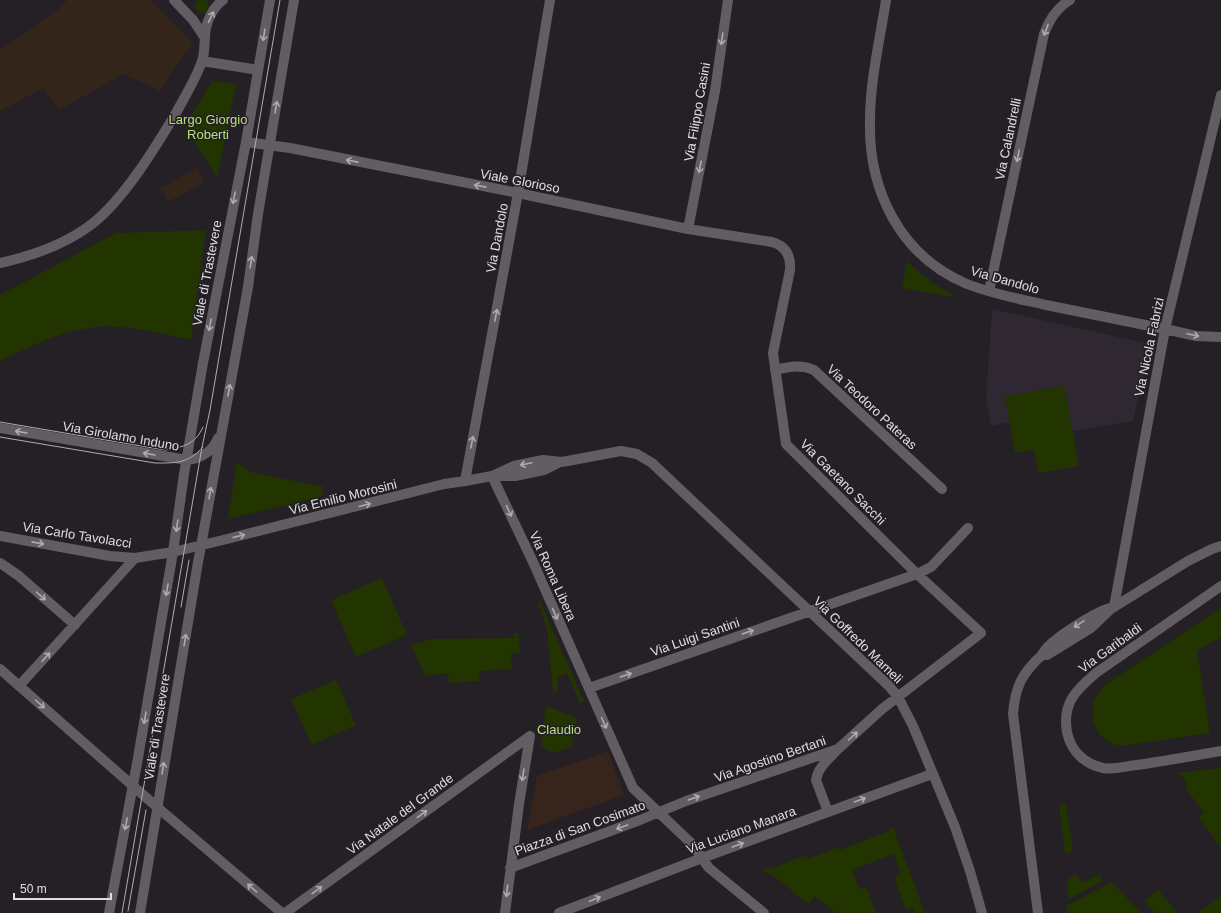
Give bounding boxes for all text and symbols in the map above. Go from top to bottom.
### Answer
one-way arrow [207,12,215,24]
one-way arrow [1042,23,1050,35]
one-way arrow [260,28,268,41]
one-way arrow [718,32,726,45]
street label: Via Filippo Casini [681,61,713,163]
street label: Via Calandrelli [992,96,1024,181]
one-way arrow [272,101,280,114]
park label: Largo Giorgio Roberti [169,112,247,142]
one-way arrow [1013,150,1021,163]
one-way arrow [346,156,359,164]
one-way arrow [696,160,704,173]
street label: Viale Glorioso [479,166,561,196]
one-way arrow [474,181,487,189]
one-way arrow [230,191,238,204]
street label: Via Dandolo [483,202,511,274]
street label: Viale di Trastevere [189,219,225,327]
one-way arrow [247,256,255,269]
street label: Via Dandolo [969,263,1041,297]
street label: Via Nicola Fabrizi [1131,296,1167,398]
one-way arrow [492,309,500,322]
one-way arrow [206,319,214,332]
one-way arrow [1186,332,1199,340]
street label: Via Teodoro Pateras [824,362,920,453]
one-way arrow [225,384,233,397]
street label: Via Girolamo Induno [61,418,181,454]
one-way arrow [14,428,27,436]
one-way arrow [468,436,476,449]
street label: Via Gaetano Sacchi [797,436,889,528]
one-way arrow [143,449,156,457]
one-way arrow [520,460,533,468]
street label: Via Emilio Morosini [288,476,398,518]
one-way arrow [206,487,214,500]
one-way arrow [358,500,371,508]
one-way arrow [506,505,513,517]
street label: Via Carlo Tavolacci [21,519,133,551]
one-way arrow [173,519,181,532]
street label: Via Roma Libera [527,529,580,624]
one-way arrow [232,532,245,540]
one-way arrow [31,539,44,547]
one-way arrow [163,583,171,596]
one-way arrow [36,591,47,600]
street label: Via Goffredo Mameli [810,594,906,686]
one-way arrow [552,607,559,619]
street label: Via Luigi Santini [649,615,742,659]
one-way arrow [1074,620,1085,628]
street label: Via Garibaldi [1076,620,1145,676]
one-way arrow [742,628,754,636]
one-way arrow [181,634,189,647]
one-way arrow [41,652,50,662]
one-way arrow [619,671,632,678]
street label: Viale di Trastevere [141,673,173,781]
one-way arrow [35,699,45,709]
one-way arrow [141,712,149,725]
one-way arrow [601,717,609,729]
park label: Claudio [537,722,581,737]
one-way arrow [848,731,858,740]
street label: Via Agostino Bertani [712,733,828,785]
one-way arrow [160,762,168,775]
one-way arrow [519,768,527,781]
street label: Via Natale del Grande [344,770,456,858]
one-way arrow [688,794,700,802]
one-way arrow [854,796,866,804]
street label: Piazza di San Cosimato [513,797,647,859]
street label: Via Luciano Manara [684,803,799,857]
one-way arrow [416,810,427,818]
one-way arrow [122,817,130,830]
one-way arrow [616,823,628,831]
one-way arrow [732,840,744,848]
scale bar [14,875,111,901]
text: 50 m [20,882,47,896]
one-way arrow [246,883,257,892]
one-way arrow [503,884,511,897]
one-way arrow [311,886,322,894]
one-way arrow [589,895,601,903]

